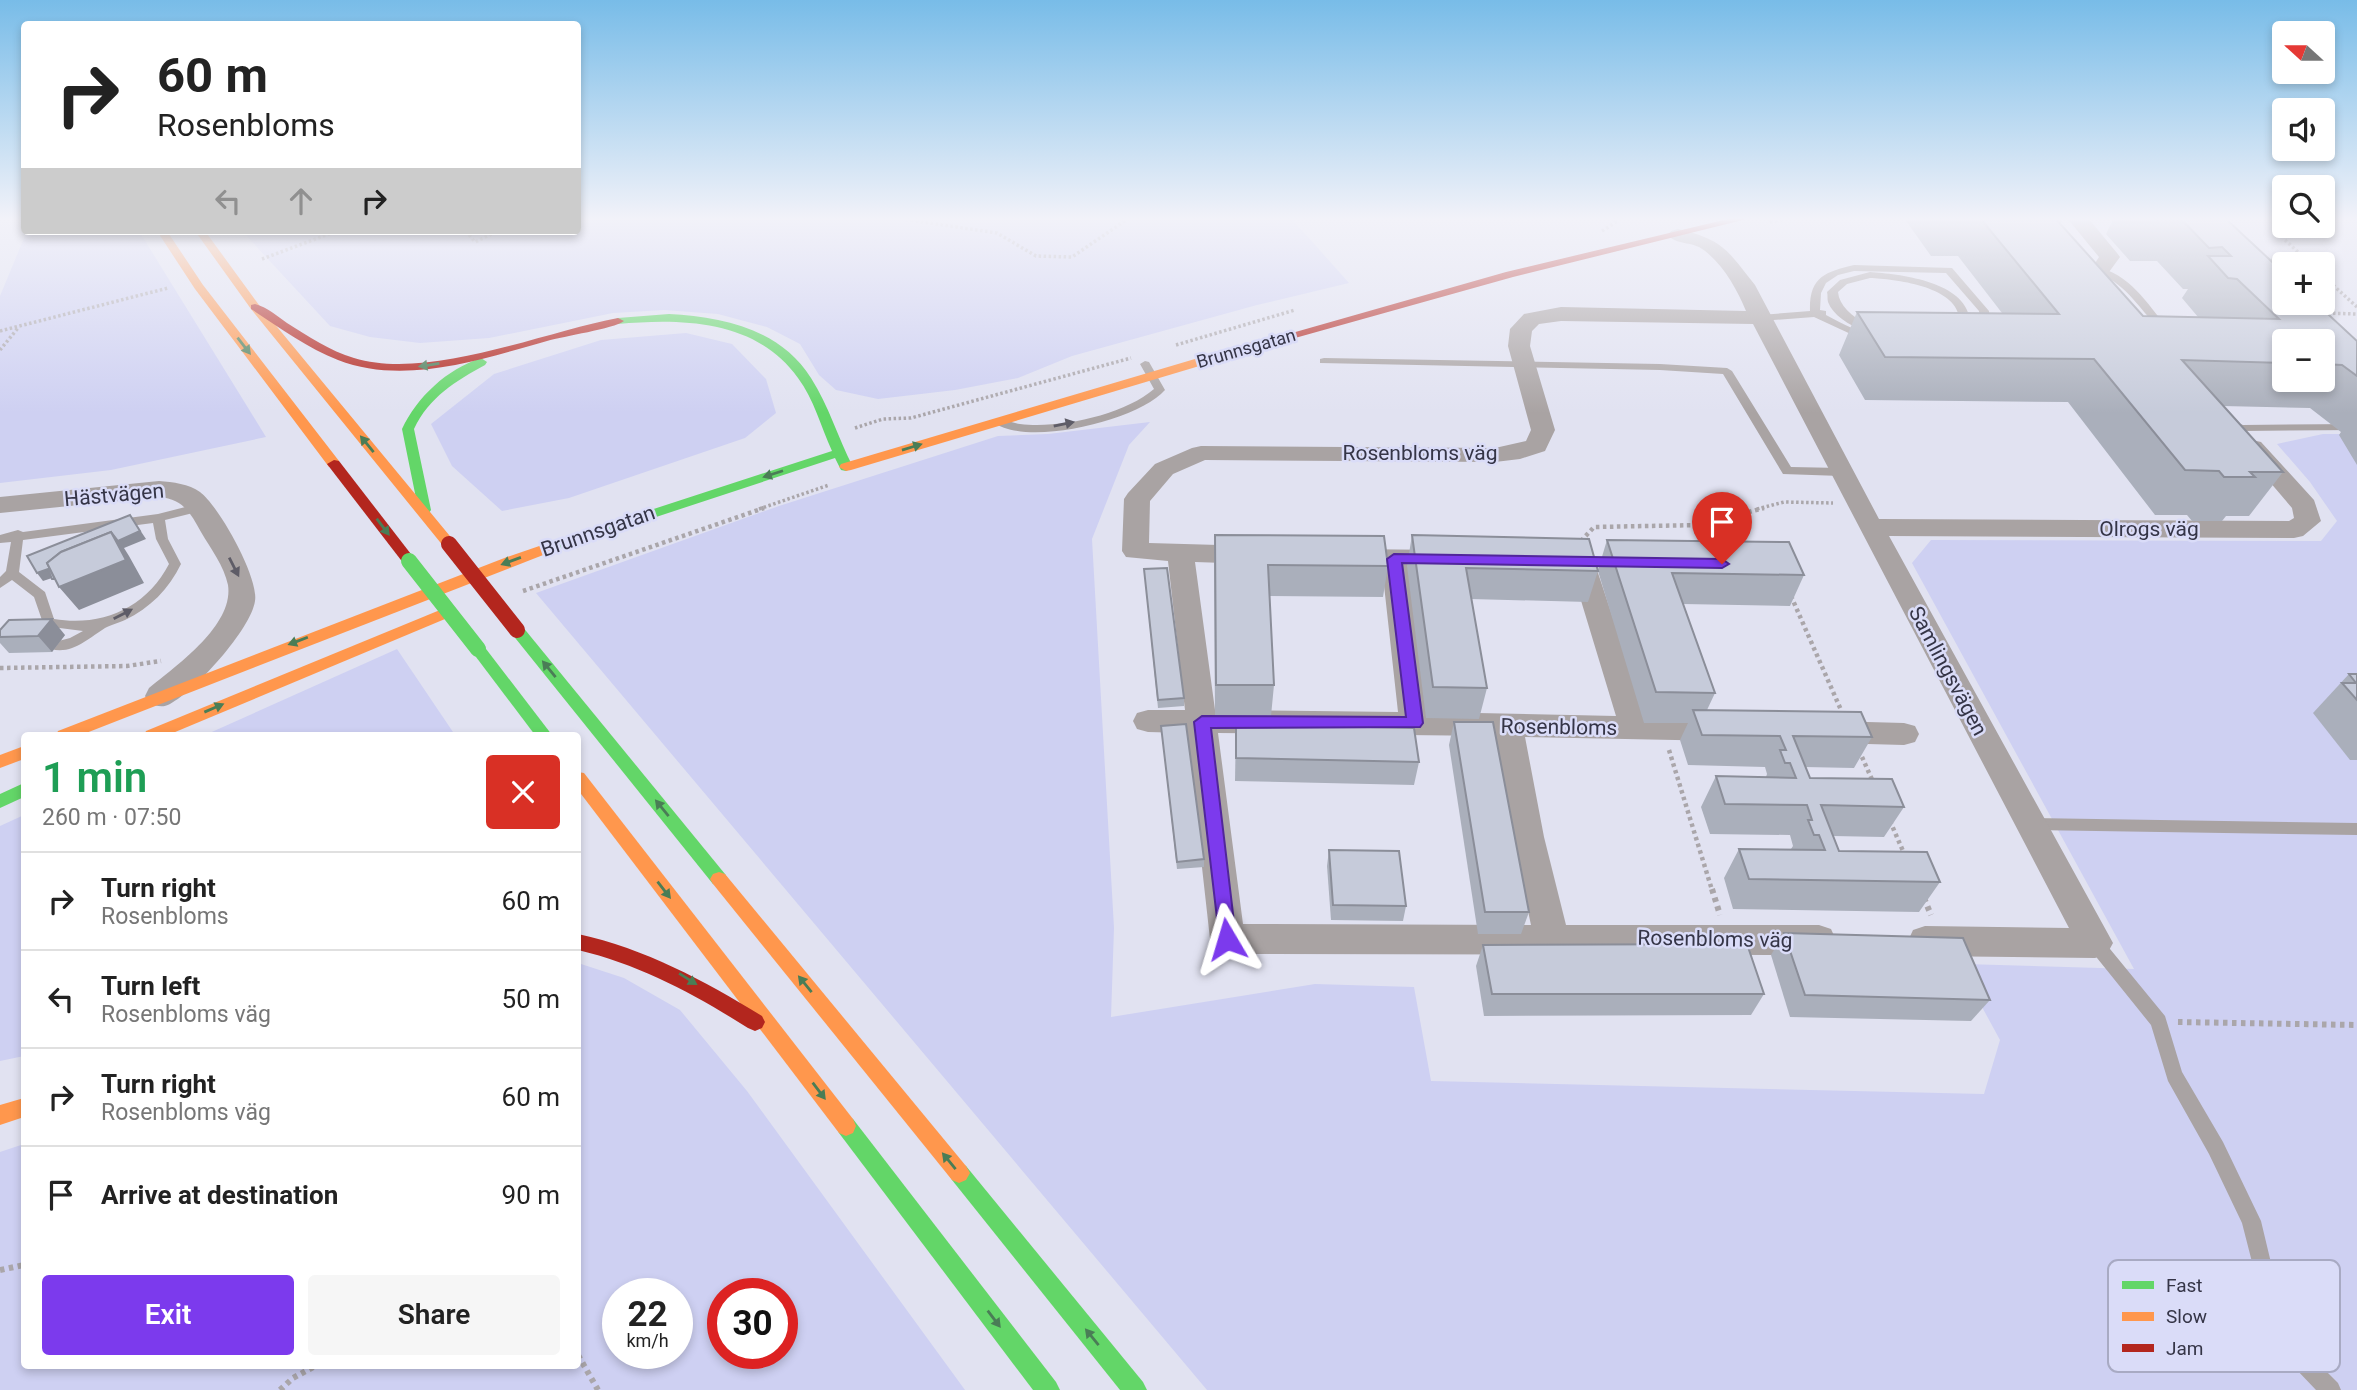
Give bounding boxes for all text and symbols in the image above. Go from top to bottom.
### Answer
north arrow [2272,21,2334,84]
map controls [2272,21,2335,392]
text: 60 m [157,47,268,104]
icon: right [42,49,133,140]
button: sound [2272,98,2335,161]
text: Rosenbloms [157,106,335,144]
button: search [2272,175,2335,238]
icon: left [209,182,247,220]
icon: ahead [282,182,320,220]
icon: right [355,182,393,220]
button: + [2272,252,2335,315]
street label: Brunnsgatan [1194,324,1298,372]
button: − [2272,329,2335,392]
one-way arrow [237,337,252,355]
one-way arrow [417,360,439,371]
one-way arrow [1053,419,1075,430]
one-way arrow [360,435,375,452]
street label: Rosenbloms väg [1342,441,1498,465]
one-way arrow [901,442,922,452]
one-way arrow [763,469,784,480]
street label: Hästvägen [63,479,165,511]
pin [1692,492,1752,564]
street label: Brunnsgatan [538,500,658,562]
icon: arrive [1703,503,1741,541]
street label: Olrogs väg [2099,517,2199,541]
one-way arrow [375,518,389,536]
one-way arrow [500,555,521,566]
one-way arrow [228,557,240,577]
street label: Samlingsvägen [1904,602,1992,740]
one-way arrow [113,608,133,619]
one-way arrow [288,636,309,647]
one-way arrow [542,660,557,677]
one-way arrow [204,702,224,714]
street label: Rosenbloms [1500,714,1618,740]
text: 1 min [42,753,147,802]
button: close [486,755,560,829]
one-way arrow [654,799,669,817]
text: 260 m · 07:50 [42,804,181,831]
text: Turn right [101,873,216,903]
one-way arrow [657,881,672,899]
icon: right [42,882,80,920]
text: 60 m [502,886,560,916]
position arrow [1190,902,1264,976]
text: Rosenbloms [101,903,229,930]
street label: Rosenbloms väg [1637,926,1793,952]
text: Turn left [101,971,200,1001]
one-way arrow [678,973,697,986]
one-way arrow [798,976,813,993]
icon: left [42,980,80,1018]
text: 50 m [502,984,560,1014]
text: Rosenbloms väg [101,1001,271,1028]
text: Turn right [101,1069,216,1099]
icon: right [42,1078,80,1116]
text: 60 m [502,1082,560,1112]
one-way arrow [812,1082,826,1100]
text: Rosenbloms väg [101,1099,271,1126]
one-way arrow [942,1152,957,1169]
icon: arrive [42,1176,80,1214]
text: Arrive at destination [101,1180,338,1210]
text: 90 m [502,1180,560,1210]
legend [2108,1260,2340,1372]
text: Fast [2166,1274,2203,1297]
button: Exit [42,1275,294,1355]
button: Share [308,1275,560,1355]
speed limit sign: 30 [707,1278,798,1369]
text: 22 [627,1294,668,1335]
text: Slow [2166,1305,2207,1328]
one-way arrow [986,1310,1000,1328]
one-way arrow [1085,1329,1100,1347]
text: km/h [626,1330,669,1351]
text: Jam [2166,1337,2203,1360]

